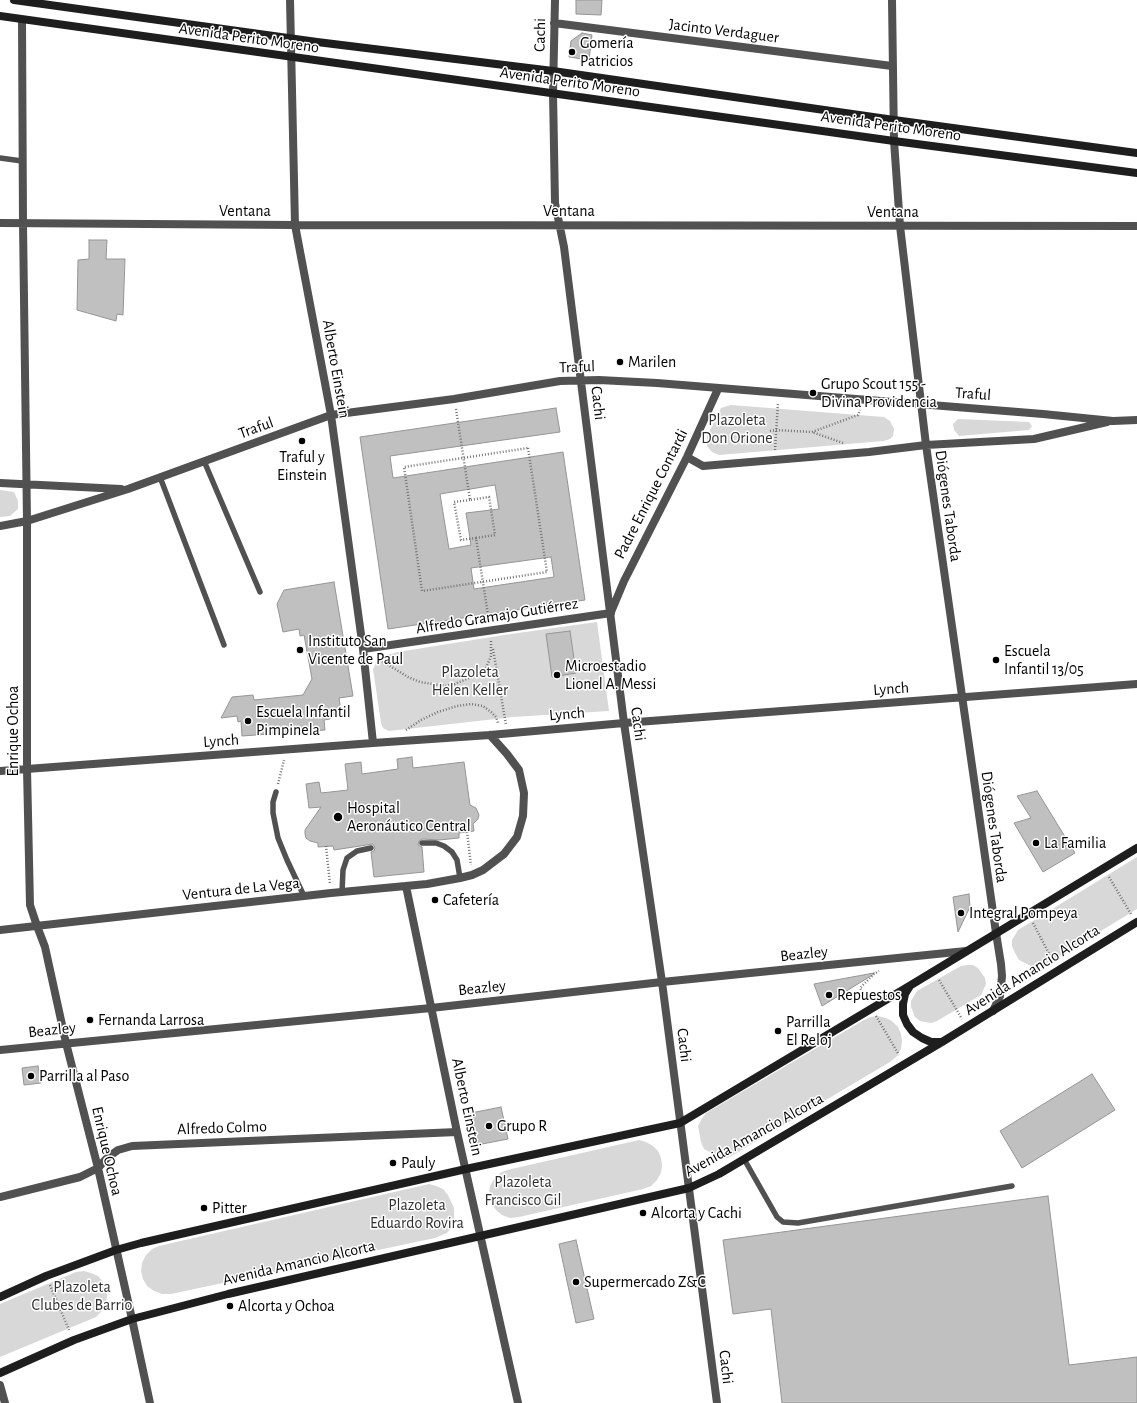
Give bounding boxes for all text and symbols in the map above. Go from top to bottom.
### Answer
street label: Jacinto Verdaguer [668,15,780,47]
street label: Cachi [530,18,550,52]
street label: Avenida Perito Moreno [178,19,320,57]
place label: Gomería Patricios [580,33,634,71]
marker: Gomería Patricios [567,47,577,57]
street label: Avenida Perito Moreno [499,63,641,101]
street label: Avenida Perito Moreno [820,107,962,145]
street label: Ventana [219,201,271,221]
street label: Ventana [543,201,595,221]
street label: Ventana [867,202,919,222]
street label: Alberto Einstein [318,318,354,420]
place label: Marilen [628,352,676,372]
street label: Traful [559,357,595,377]
marker: Marilen [615,357,625,367]
place label: Grupo Scout 155 - Divina Providencia [821,374,937,412]
street label: Traful [954,383,992,405]
street label: Cachi [586,385,610,421]
marker: Grupo Scout 155 - Divina Providencia [808,388,818,398]
park label: Plazoleta Don Orione [701,410,773,448]
street label: Traful [236,413,276,443]
street label: Padre Enrique Contardi [610,426,692,562]
marker: Traful y Einstein [297,436,307,446]
place label: Traful y Einstein [277,447,327,485]
street label: Diógenes Taborda [931,449,965,563]
street label: Alfredo Gramajo Gutiérrez [415,594,579,638]
place label: Instituto San Vicente de Paul [308,631,403,669]
place label: Escuela Infantil 13/05 [1004,641,1084,679]
marker: Instituto San Vicente de Paul [295,645,305,655]
marker: Escuela Infantil 13/05 [991,655,1001,665]
place label: Microestadio Lionel A. Messi [565,656,656,694]
park label: Plazoleta Helen Keller [432,662,508,700]
marker: Microestadio Lionel A. Messi [552,670,562,680]
street label: Lynch [872,678,910,700]
street label: Enrique Ochoa [3,686,23,776]
place label: Escuela Infantil Pimpinela [256,702,351,740]
street label: Lynch [548,703,586,725]
street label: Cachi [626,706,650,742]
marker: Escuela Infantil Pimpinela [243,716,253,726]
street label: Lynch [202,730,240,752]
street label: Diógenes Taborda [977,770,1011,884]
place label: Hospital Aeronáutico Central [347,798,471,836]
marker: Hospital Aeronáutico Central [332,811,344,823]
place label: La Familia [1044,833,1106,853]
marker: La Familia [1031,838,1041,848]
street label: Ventura de La Vega [182,873,300,905]
place label: Cafetería [443,890,499,910]
marker: Cafetería [430,895,440,905]
place label: Integral Pompeya [969,903,1078,923]
marker: Integral Pompeya [956,908,966,918]
street label: Avenida Amancio Alcorta [961,921,1103,1019]
street label: Beazley [779,942,829,966]
street label: Beazley [457,976,507,1000]
place label: Repuestos [837,985,901,1005]
marker: Repuestos [824,990,834,1000]
place label: Fernanda Larrosa [98,1010,204,1030]
place label: Parrilla El Reloj [786,1012,832,1050]
marker: Fernanda Larrosa [85,1015,95,1025]
street label: Beazley [27,1018,77,1042]
marker: Parrilla El Reloj [773,1026,783,1036]
street label: Cachi [672,1027,696,1063]
street label: Alberto Einstein [447,1056,487,1158]
place label: Parrilla al Paso [39,1066,129,1086]
marker: Parrilla al Paso [26,1071,36,1081]
street label: Avenida Amancio Alcorta [681,1089,827,1181]
street label: Enrique Ochoa [87,1105,127,1197]
place label: Grupo R [497,1116,547,1136]
street label: Alfredo Colmo [177,1117,267,1139]
marker: Grupo R [484,1121,494,1131]
place label: Pauly [401,1153,435,1173]
marker: Pauly [388,1158,398,1168]
park label: Plazoleta Francisco Gil [485,1172,561,1210]
park label: Plazoleta Eduardo Rovira [370,1195,464,1233]
place label: Pitter [212,1198,247,1218]
marker: Pitter [199,1203,209,1213]
place label: Alcorta y Cachi [651,1203,742,1223]
marker: Alcorta y Cachi [638,1208,648,1218]
street label: Avenida Amancio Alcorta [221,1236,377,1290]
place label: Supermercado Z&C [584,1272,706,1292]
park label: Plazoleta Clubes de Barrio [32,1277,132,1315]
marker: Supermercado Z&C [571,1277,581,1287]
place label: Alcorta y Ochoa [238,1296,335,1316]
marker: Alcorta y Ochoa [225,1301,235,1311]
street label: Cachi [714,1349,738,1385]

